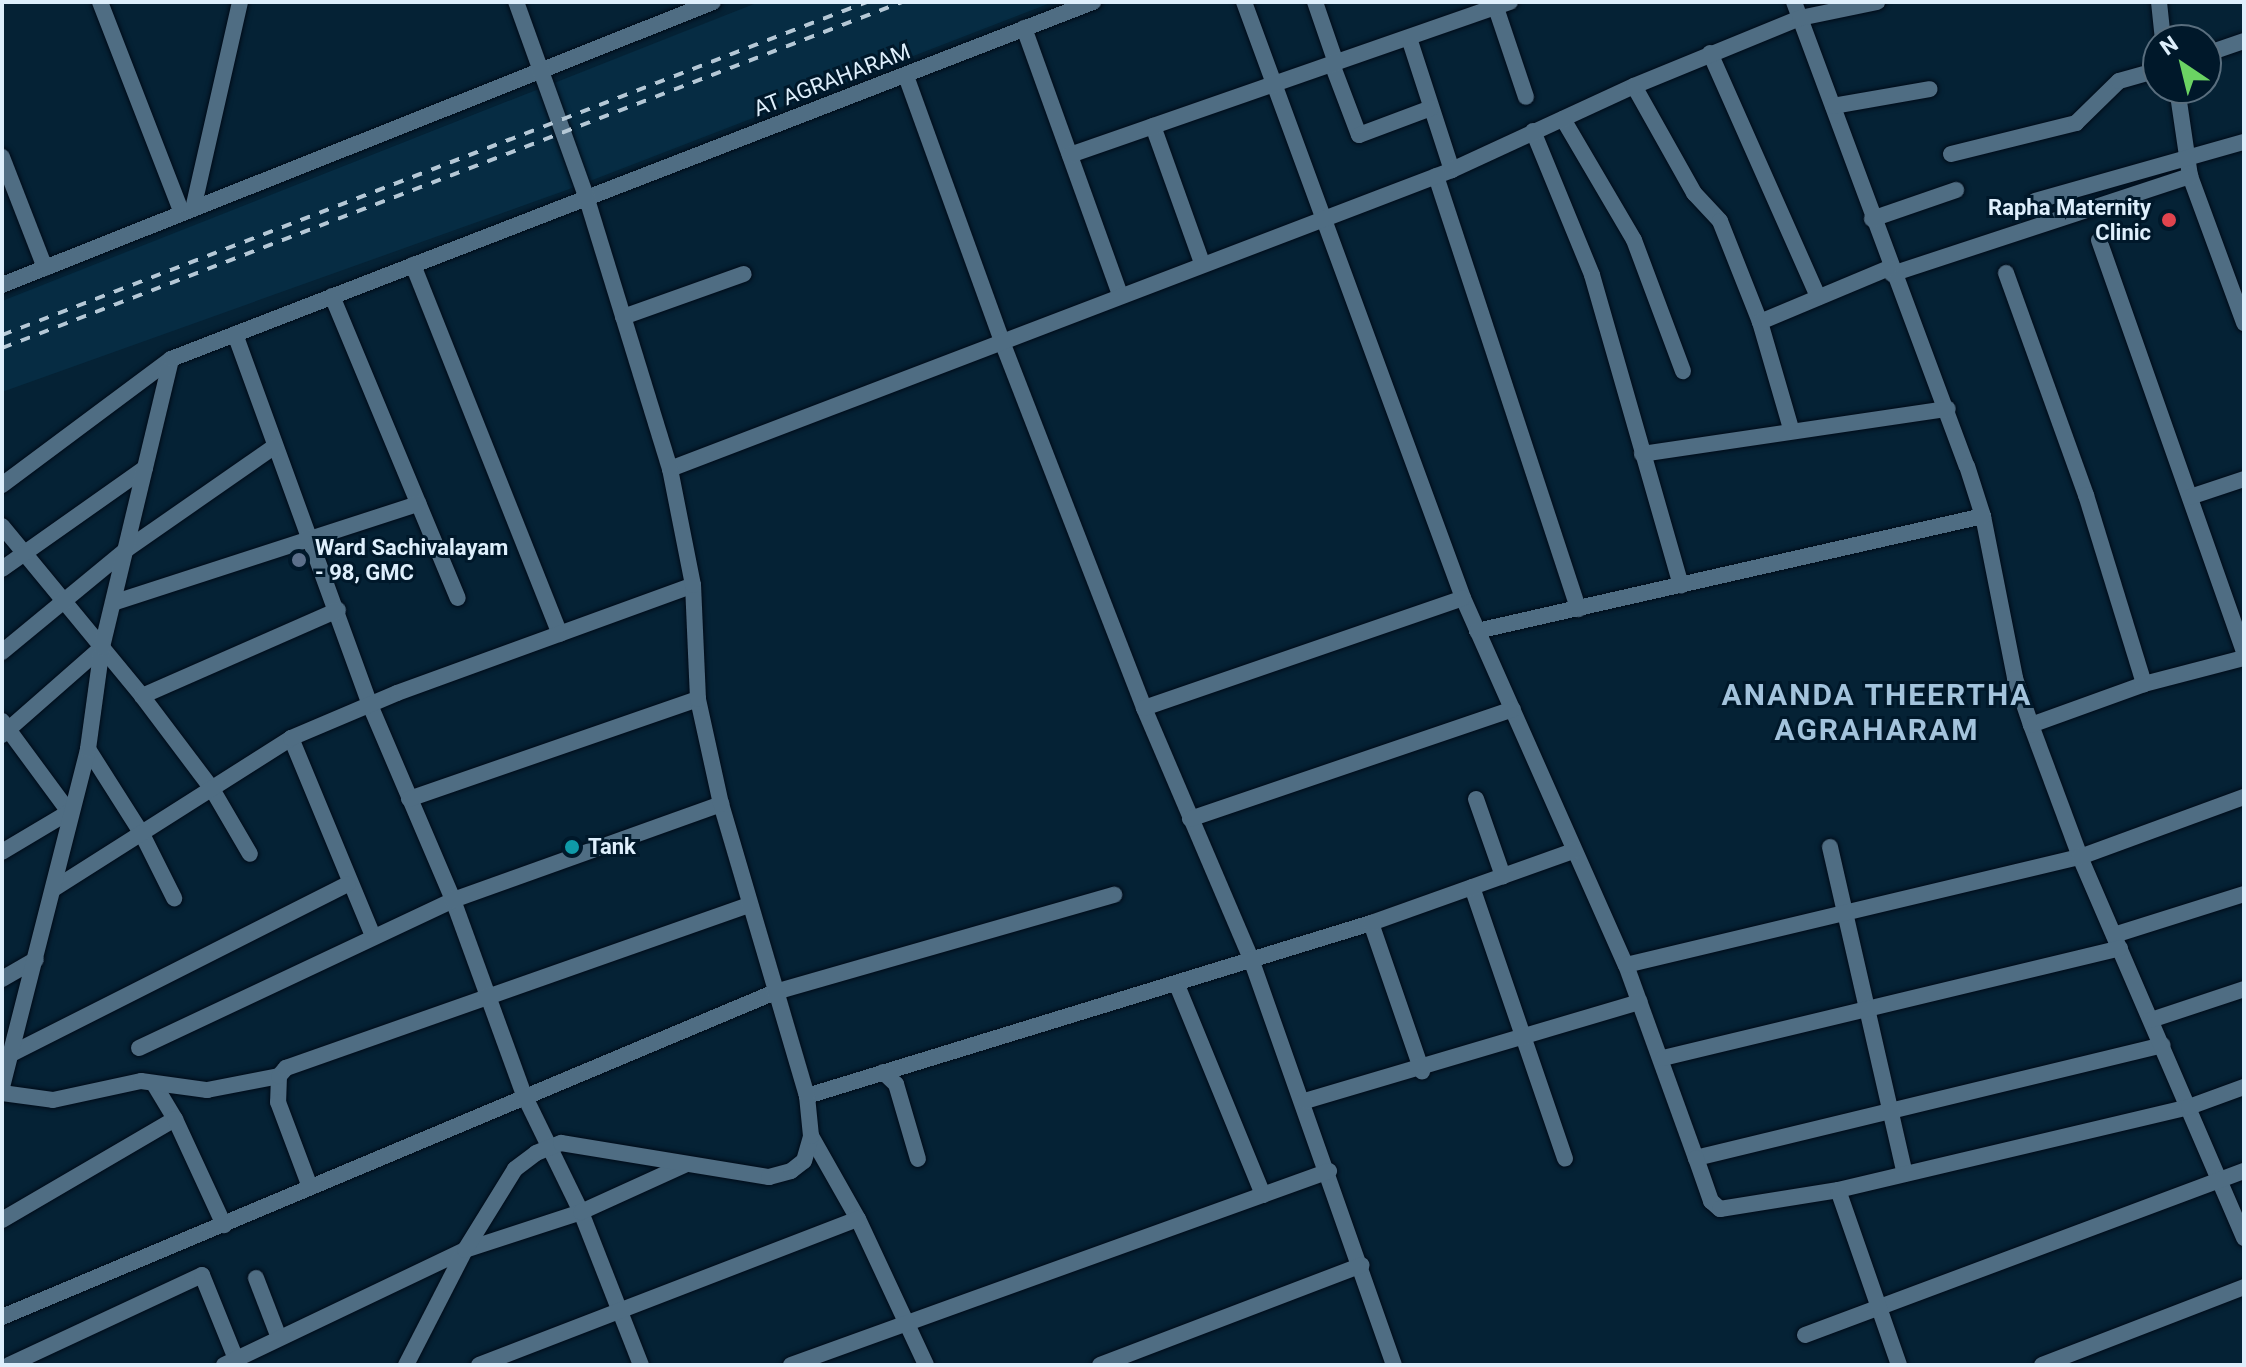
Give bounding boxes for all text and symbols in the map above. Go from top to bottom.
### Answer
north arrow [2142,24,2222,104]
text: N [2156,31,2183,60]
street label: AT AGRAHARAM [750,38,914,122]
place label: Rapha Maternity Clinic [1988,194,2151,246]
marker: Rapha Maternity Clinic [2158,209,2180,231]
place label: Ward Sachivalayam - 98, GMC [315,534,508,586]
marker: Ward Sachivalayam - 98, GMC [290,551,308,569]
district label: ANANDA THEERTHA AGRAHARAM [1721,677,2033,748]
place label: Tank [588,834,636,860]
marker: Tank [563,838,581,856]

